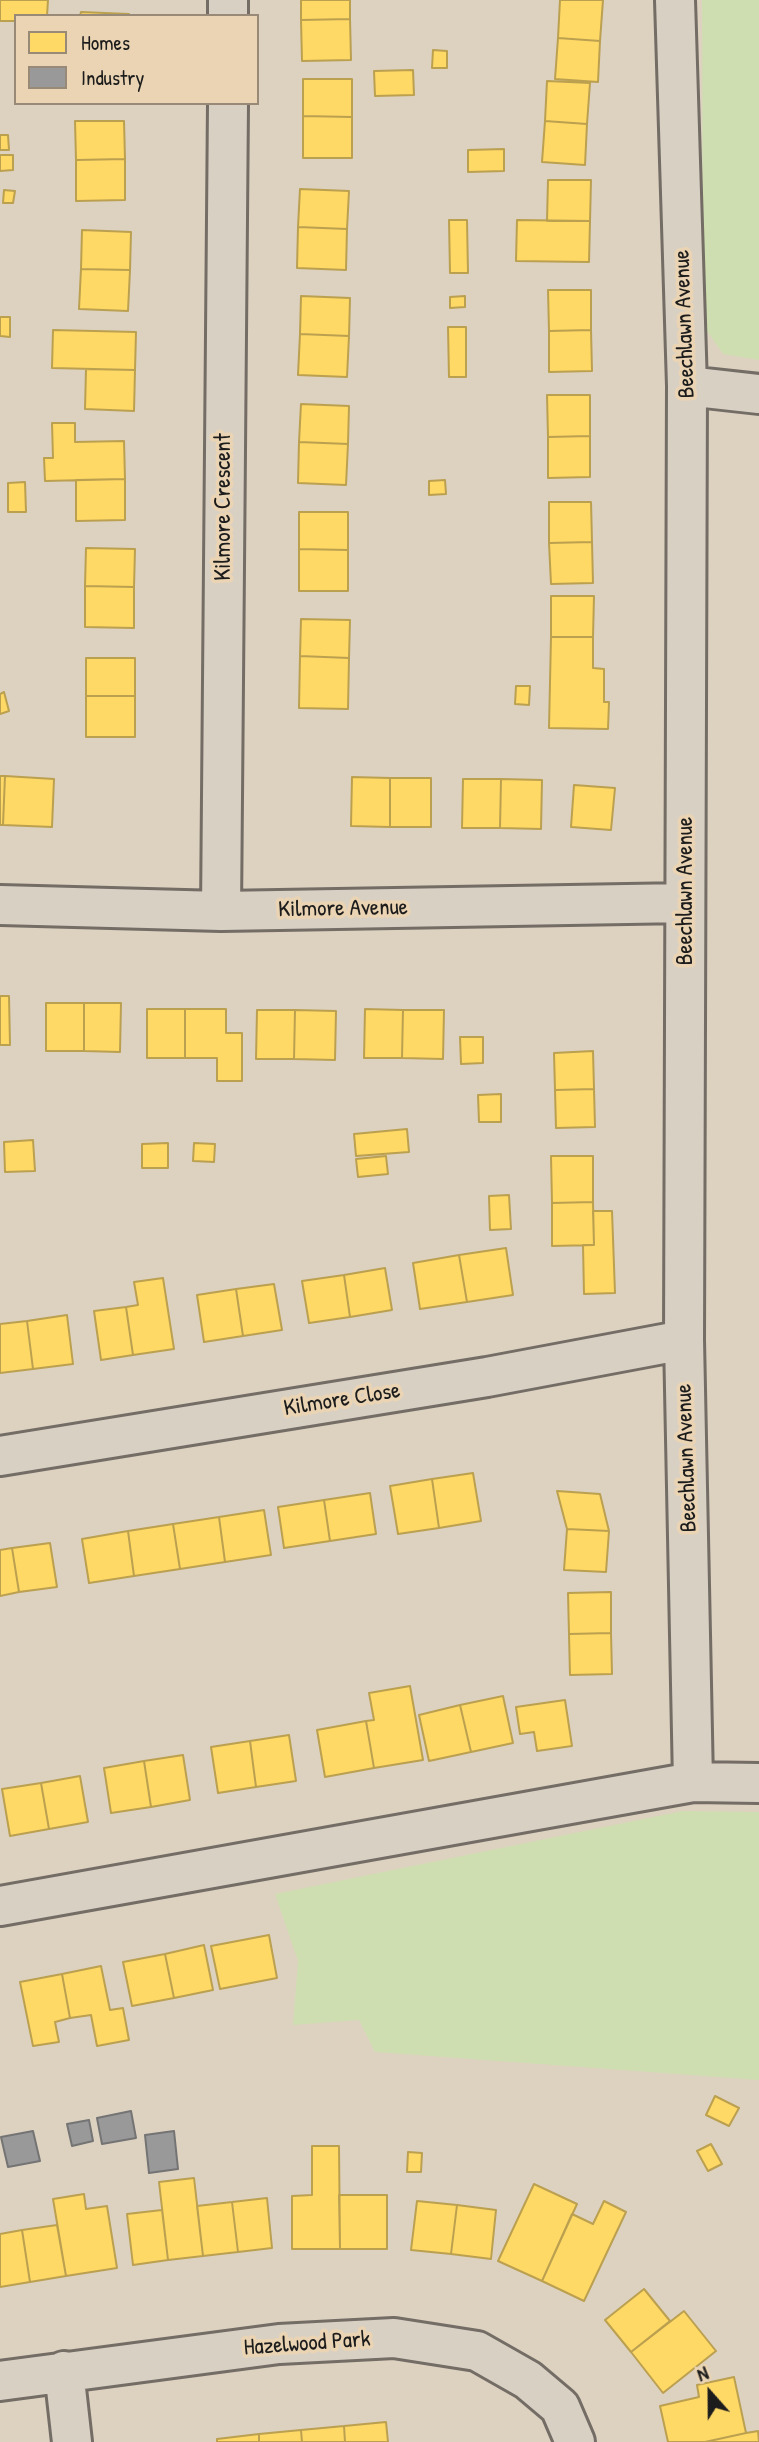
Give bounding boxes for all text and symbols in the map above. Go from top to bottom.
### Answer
legend [14,14,259,105]
text: Homes [81,28,130,57]
text: Industry [81,63,144,92]
street label: Beechlawn Avenue [669,249,701,399]
street label: Kilmore Crescent [210,433,238,581]
street label: Beechlawn Avenue [672,817,700,965]
street label: Kilmore Avenue [278,894,408,924]
street label: Kilmore Close [282,1377,402,1423]
street label: Beechlawn Avenue [671,1383,703,1533]
street label: Hazelwood Park [243,2326,371,2362]
north arrow [675,2358,745,2428]
text: N [693,2359,712,2387]

